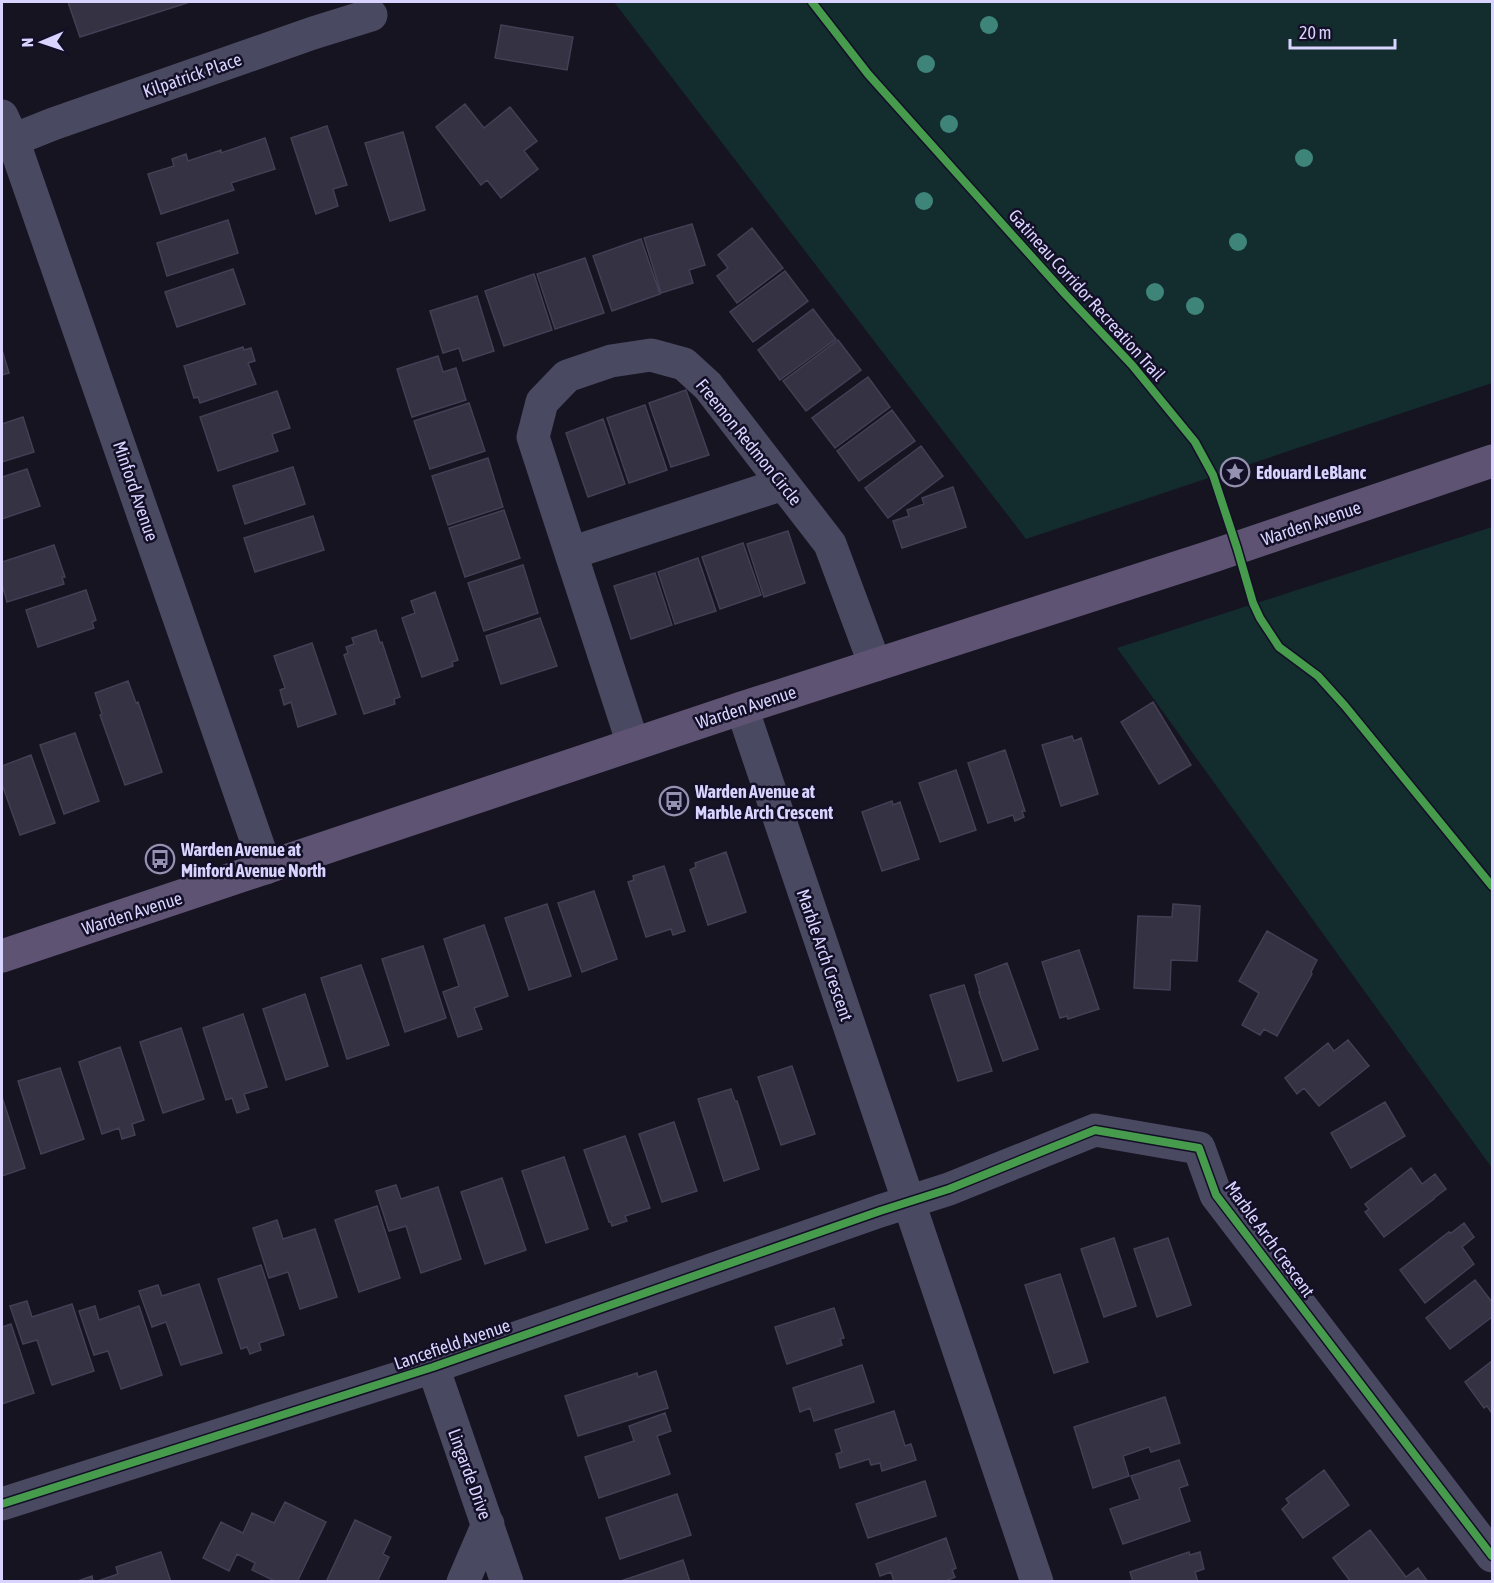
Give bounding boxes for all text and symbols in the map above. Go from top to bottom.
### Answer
north arrow [12,12,72,72]
scale bar [1290,12,1395,50]
text: 20 m [1299,22,1331,43]
text: N [18,37,36,48]
street label: Kilpatrick Place [140,48,244,102]
street label: Gatineau Corridor Recreation Trail [1004,205,1170,385]
street label: Freemon Redmon Circle [692,375,806,509]
street label: Minford Avenue [109,438,163,544]
place icon: Edouard LeBlanc [1219,456,1251,488]
place label: Edouard LeBlanc [1256,462,1367,483]
street label: Warden Avenue [1258,496,1364,550]
street label: Warden Avenue [693,681,799,733]
place label: Warden Avenue at Marble Arch Crescent [694,781,834,823]
bus stop icon: Warden Avenue at Marble Arch Crescent [658,785,690,817]
place label: Warden Avenue at Minford Avenue North [180,839,326,881]
bus stop icon: Warden Avenue at Minford Avenue North [144,843,176,875]
street label: Marble Arch Crescent [793,886,857,1024]
street label: Warden Avenue [79,887,185,939]
street label: Marble Arch Crescent [1221,1177,1319,1301]
street label: Lancefield Avenue [391,1314,513,1374]
street label: Lingarde Drive [444,1426,496,1522]

